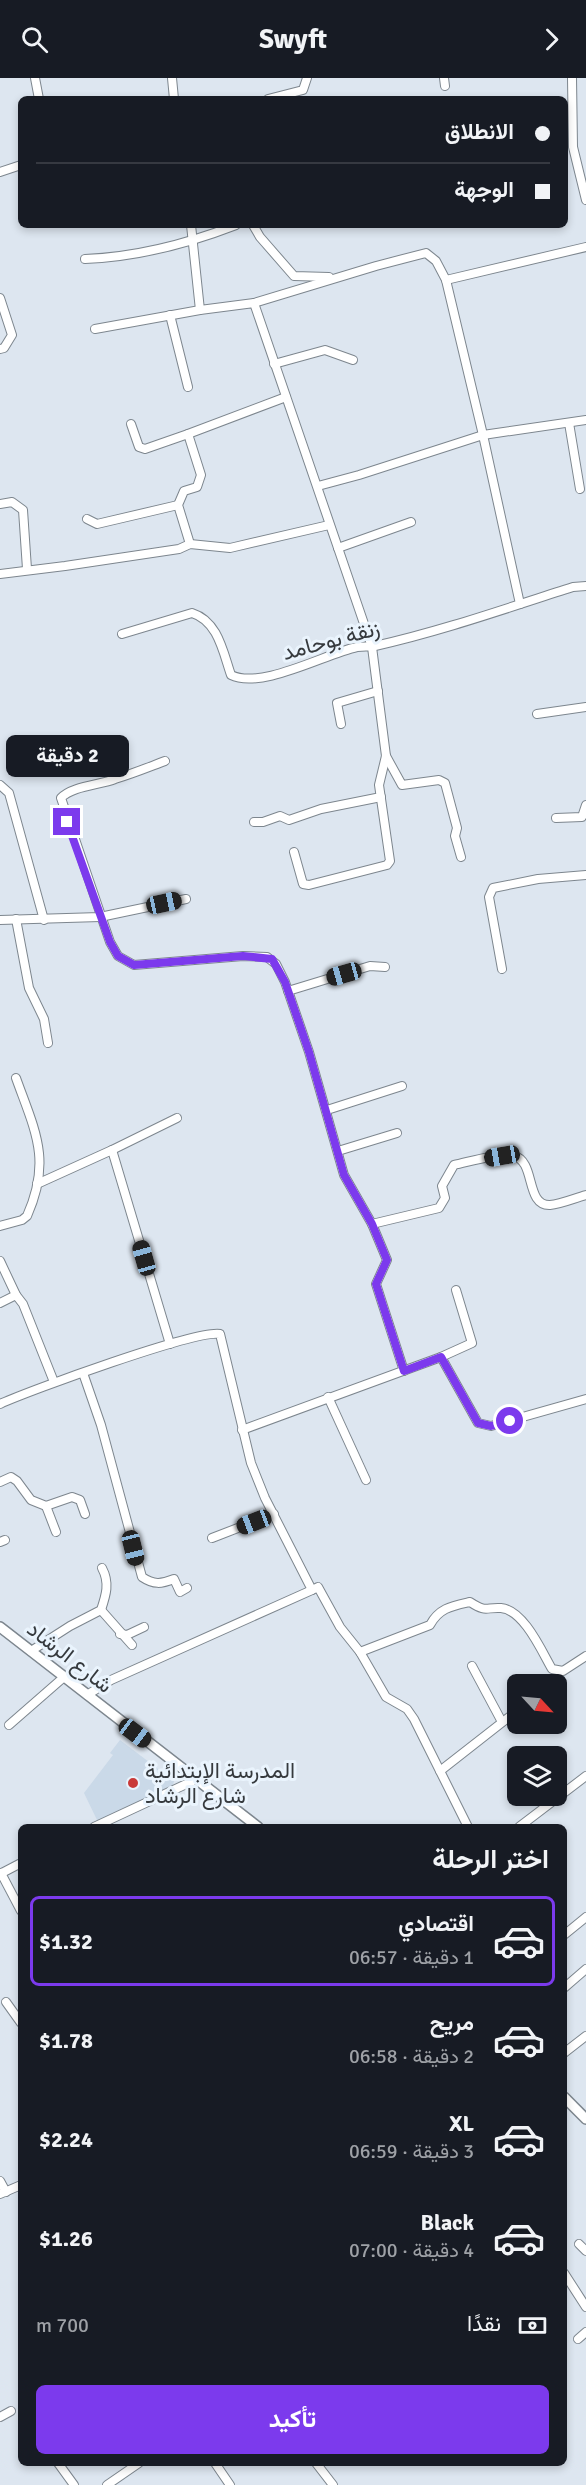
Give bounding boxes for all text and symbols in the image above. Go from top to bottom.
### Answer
icon: search [18,23,51,56]
text: Swyft [259,23,327,56]
icon: forward [535,23,568,56]
text: الانطلاق [445,118,514,145]
text: الوجهة [454,176,514,203]
street label: زنقة بوحامد [279,614,383,666]
callout: 2 دقيقة [5,735,128,777]
text: 2 دقيقة [36,743,99,768]
route end [53,808,80,835]
car [145,890,183,916]
car [324,960,364,988]
car [483,1144,521,1168]
car [130,1238,158,1278]
route start [496,1407,523,1434]
car [234,1507,274,1537]
car [120,1528,146,1568]
street label: شارع الرشاد [21,1615,118,1700]
north arrow [507,1674,567,1734]
map controls [507,1674,567,1806]
car [115,1715,155,1751]
button: layers [507,1746,567,1806]
place label: المدرسة الإبتدائية شارع الرشاد [145,1757,295,1810]
marker: المدرسة الإبتدائية شارع الرشاد [126,1776,140,1790]
text: اختر الرحلة [432,1843,549,1876]
text: اقتصادي [398,1910,474,1937]
icon: car [492,1914,546,1968]
text: $1.32 [39,1928,93,1955]
text: 1 دقيقة · 06:57 [349,1945,474,1970]
text: مريح [430,2009,474,2036]
icon: car [492,2013,546,2067]
text: $1.78 [39,2027,93,2054]
text: 2 دقيقة · 06:58 [349,2044,474,2069]
text: XL [449,2110,474,2137]
icon: car [492,2112,546,2166]
text: $2.24 [39,2126,93,2153]
text: 3 دقيقة · 06:59 [349,2139,474,2164]
text: Black [420,2209,474,2236]
icon: car [492,2211,546,2265]
text: $1.26 [39,2225,93,2252]
text: 4 دقيقة · 07:00 [349,2238,474,2263]
icon: cash [516,2309,549,2342]
text: نقدًا [467,2310,501,2337]
text: 700 m [36,2313,89,2338]
button: تأكيد [36,2385,549,2454]

